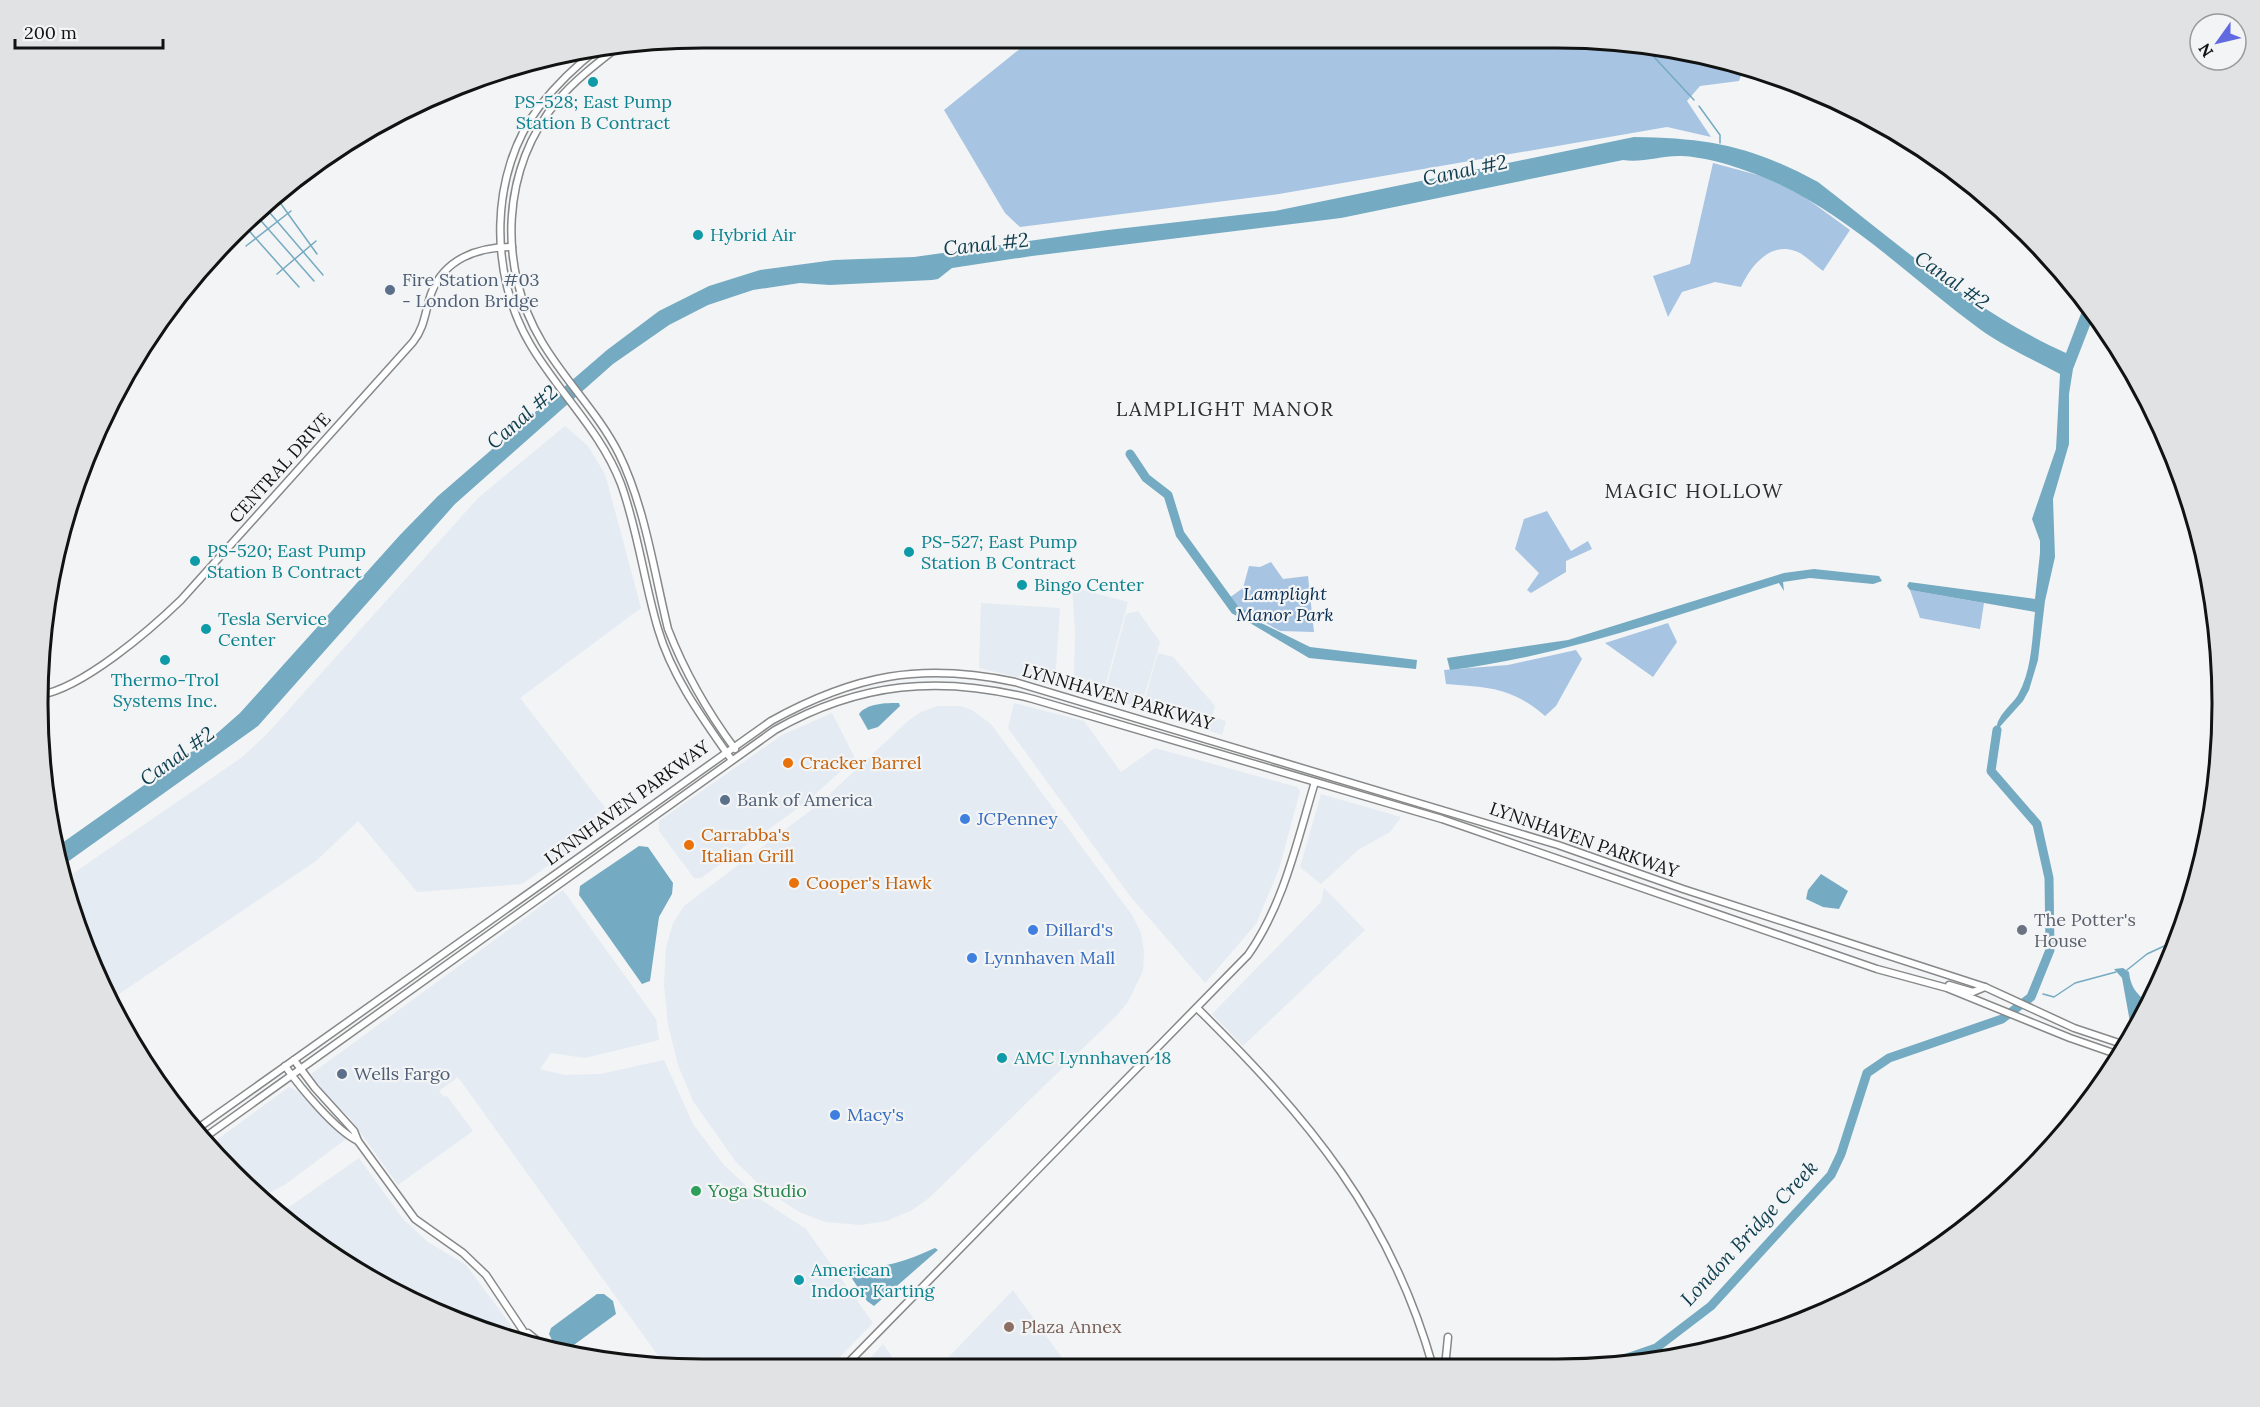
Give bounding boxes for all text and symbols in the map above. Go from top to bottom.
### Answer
scale bar [15,12,164,50]
north arrow [2188,12,2248,72]
text: 200 m [24,21,77,44]
text: N [2194,40,2217,61]
marker: PS-528; East Pump Station B Contract [586,75,600,89]
place label: PS-528; East Pump Station B Contract [514,90,672,134]
water label: Canal #2 [1420,148,1509,191]
place label: Hybrid Air [710,223,796,246]
water label: Canal #2 [942,227,1030,260]
marker: Hybrid Air [691,228,705,242]
water label: Canal #2 [1910,245,1994,314]
place label: Fire Station #03 - London Bridge [402,268,540,312]
marker: Fire Station #03 - London Bridge [383,283,397,297]
water label: Canal #2 [481,379,562,454]
district label: LAMPLIGHT MANOR [1116,396,1334,421]
street label: CENTRAL DRIVE [224,408,335,528]
district label: MAGIC HOLLOW [1604,478,1784,503]
place label: PS-527; East Pump Station B Contract [921,530,1077,574]
place label: PS-520; East Pump Station B Contract [207,539,366,583]
marker: PS-527; East Pump Station B Contract [902,545,916,559]
marker: PS-520; East Pump Station B Contract [188,554,202,568]
place label: Bingo Center [1034,573,1144,596]
marker: Bingo Center [1015,578,1029,592]
park label: Lamplight Manor Park [1236,582,1334,626]
place label: Tesla Service Center [218,607,327,651]
marker: Tesla Service Center [199,622,213,636]
marker: Thermo-Trol Systems Inc. [158,653,172,667]
street label: LYNNHAVEN PARKWAY [1020,658,1217,735]
place label: Thermo-Trol Systems Inc. [111,668,219,712]
water label: Canal #2 [135,720,219,791]
street label: LYNNHAVEN PARKWAY [540,735,714,870]
place label: Cracker Barrel [800,751,922,774]
marker: Cracker Barrel [781,756,795,770]
place label: Bank of America [737,788,873,811]
marker: Bank of America [718,793,732,807]
street label: LYNNHAVEN PARKWAY [1487,796,1682,883]
place label: JCPenney [976,807,1058,830]
marker: JCPenney [958,812,972,826]
place label: Carrabba's Italian Grill [701,823,794,867]
marker: Carrabba's Italian Grill [682,838,696,852]
place label: Cooper's Hawk [806,871,932,894]
marker: Cooper's Hawk [787,876,801,890]
place label: The Potter's House [2034,908,2136,952]
place label: Dillard's [1045,918,1113,941]
marker: Dillard's [1026,923,1040,937]
marker: The Potter's House [2015,923,2029,937]
place label: Lynnhaven Mall [984,946,1115,969]
marker: Lynnhaven Mall [965,951,979,965]
place label: AMC Lynnhaven 18 [1013,1046,1171,1069]
marker: AMC Lynnhaven 18 [995,1051,1009,1065]
place label: Wells Fargo [354,1062,450,1085]
marker: Wells Fargo [335,1067,349,1081]
place label: Macy's [847,1103,904,1126]
marker: Macy's [828,1108,842,1122]
water label: London Bridge Creek [1675,1155,1822,1311]
place label: Yoga Studio [707,1179,807,1202]
marker: Yoga Studio [689,1184,703,1198]
place label: American Indoor Karting [810,1258,936,1302]
marker: American Indoor Karting [792,1273,806,1287]
place label: Plaza Annex [1021,1315,1122,1338]
marker: Plaza Annex [1002,1320,1016,1334]

